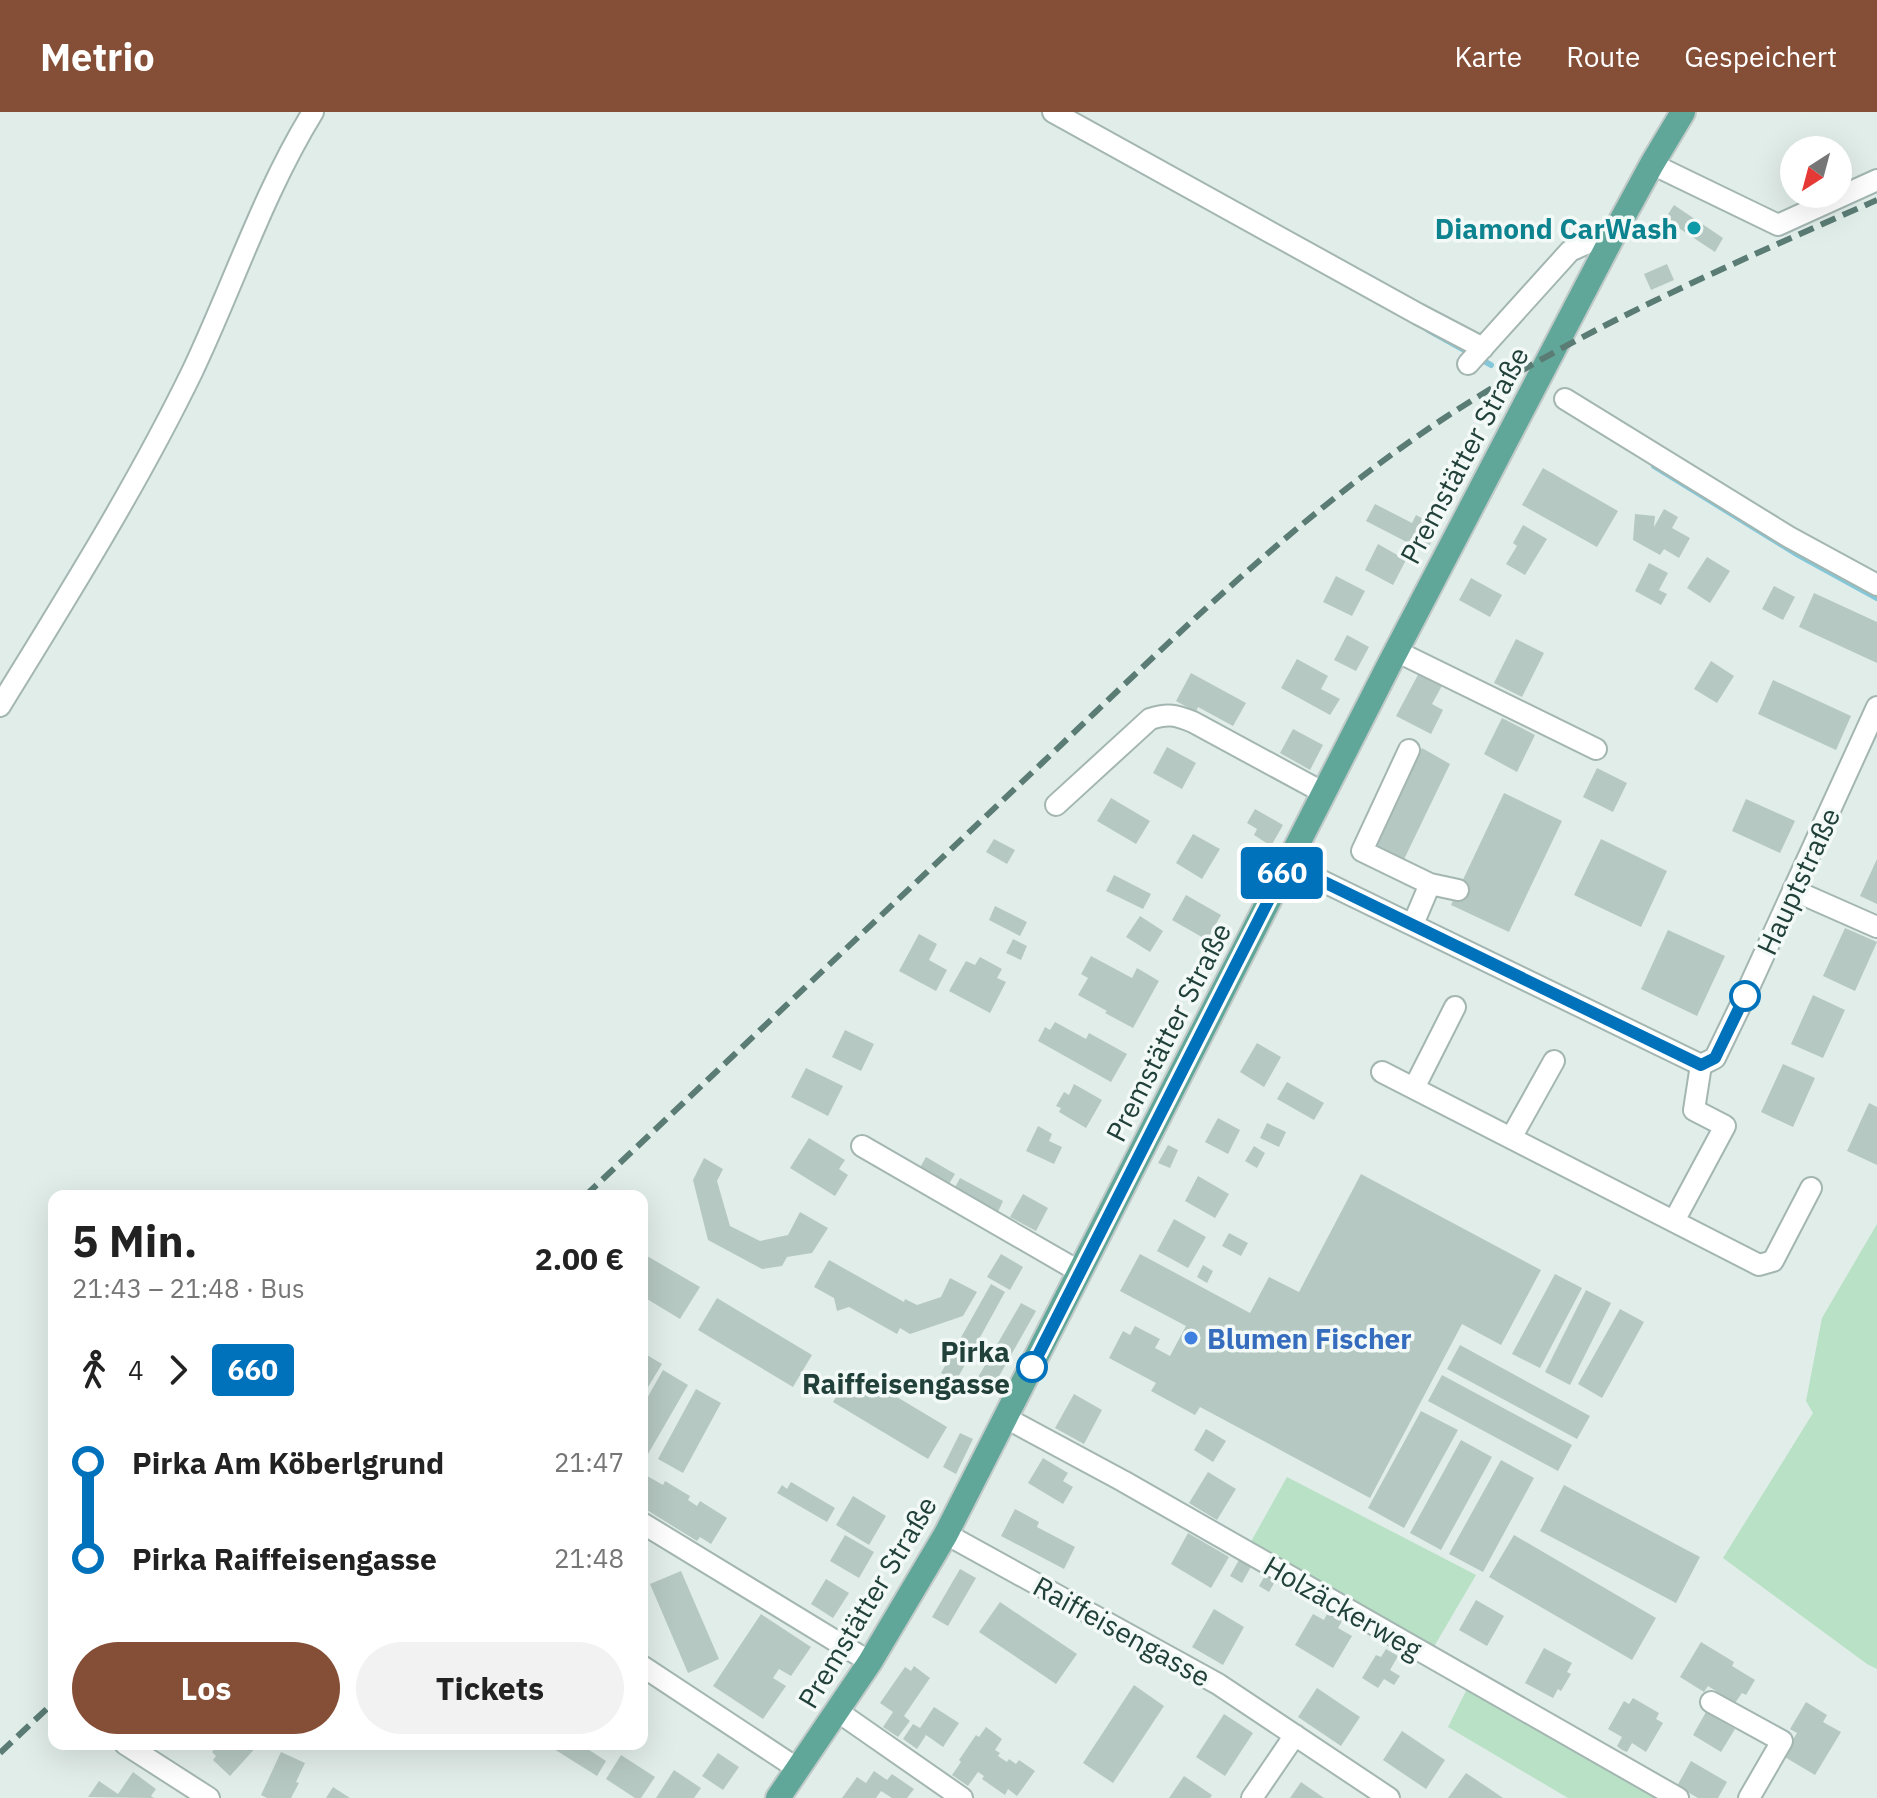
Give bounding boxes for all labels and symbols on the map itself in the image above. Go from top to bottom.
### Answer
north arrow [1780,136,1852,208]
place label: Diamond CarWash [1435,210,1678,247]
marker: Diamond CarWash [1685,219,1703,237]
street label: Premstätter Straße [1391,340,1537,570]
street label: Hauptstraße [1748,801,1848,961]
line badge: 660 [1236,847,1328,899]
street label: Premstätter Straße [1097,916,1239,1148]
unlabelled marker [1730,981,1760,1011]
place label: Blumen Fischer [1207,1320,1412,1357]
marker: Blumen Fischer [1182,1329,1200,1347]
place label: Pirka Raiffeisengasse [802,1333,1010,1402]
marker: Pirka Raiffeisengasse [1017,1352,1047,1382]
street label: Premstätter Straße [789,1489,945,1715]
street label: Holzäckerweg [1257,1547,1429,1667]
street label: Raiffeisengasse [1027,1567,1217,1695]

